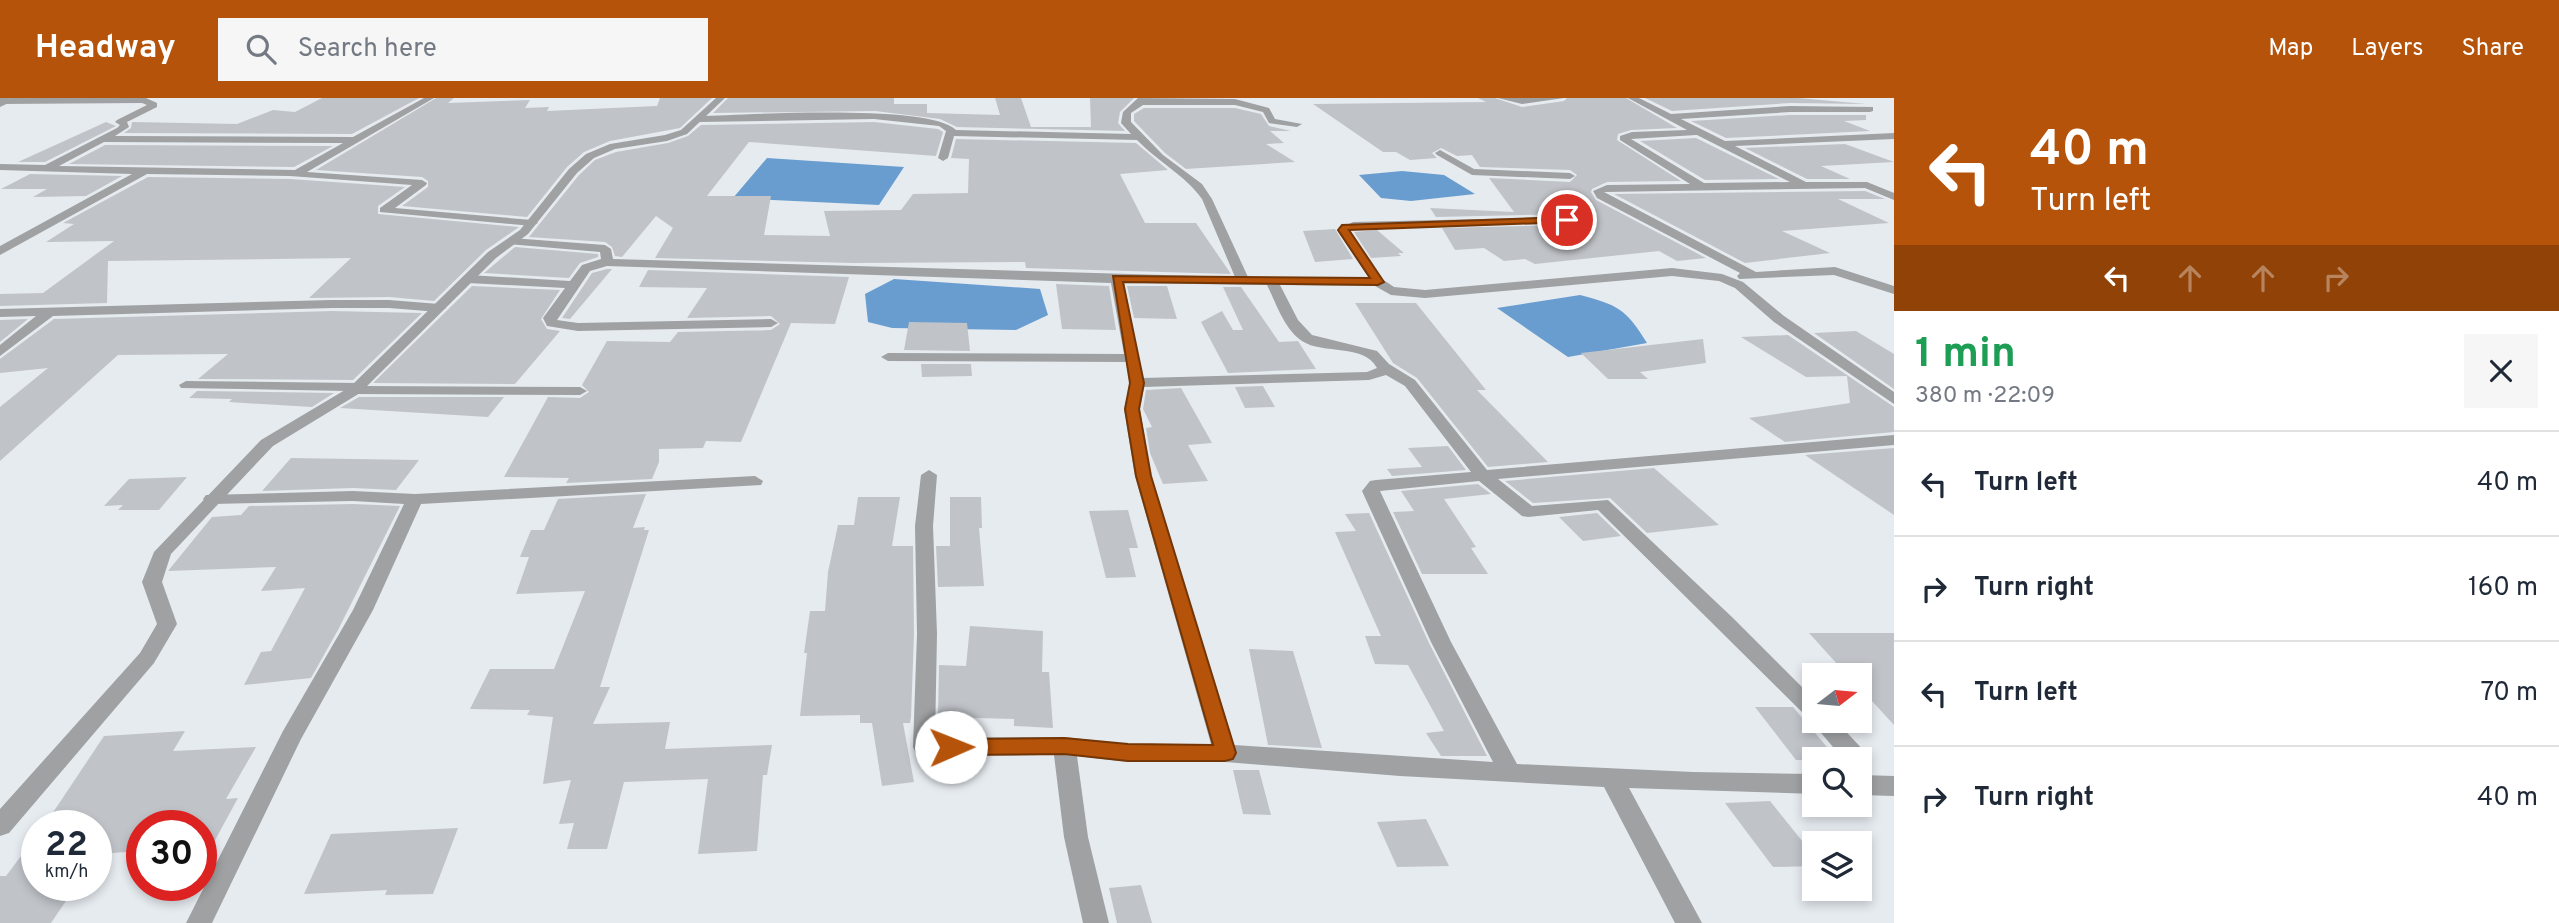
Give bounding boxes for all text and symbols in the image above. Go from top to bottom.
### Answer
search box [218,18,708,81]
text: Headway [35,28,176,70]
icon: search [242,30,280,68]
text: Search here [298,33,437,66]
text: Map [2268,34,2313,64]
text: Layers [2351,34,2423,64]
text: Share [2461,34,2524,64]
text: 40 m [2030,121,2149,183]
icon: left [1915,126,2006,217]
text: Turn left [2030,182,2151,222]
pin [1537,190,1597,250]
icon: arrive [1548,201,1586,239]
icon: left [2098,259,2136,297]
icon: ahead [2171,259,2209,297]
icon: ahead [2244,259,2282,297]
icon: right [2317,259,2355,297]
text: 1 min [1915,329,2016,382]
button: close [2464,334,2538,408]
text: 380 m · 22:09 [1915,382,2055,411]
icon: left [1915,465,1953,503]
text: Turn left [1974,467,2078,500]
text: 40 m [2477,467,2538,500]
icon: right [1915,570,1953,608]
text: Turn right [1974,572,2094,605]
text: 160 m [2468,572,2538,605]
north arrow [1802,663,1872,733]
map controls [1802,663,1872,901]
icon: left [1915,675,1953,713]
text: Turn left [1974,677,2078,710]
text: 70 m [2480,677,2538,710]
position arrow [914,710,988,784]
button: search [1802,747,1872,817]
icon: right [1915,780,1953,818]
text: Turn right [1974,782,2094,815]
text: 40 m [2477,782,2538,815]
speed limit sign: 30 [126,810,217,901]
text: 22 [45,824,88,868]
button: layers [1802,831,1872,901]
text: km/h [45,861,88,884]

